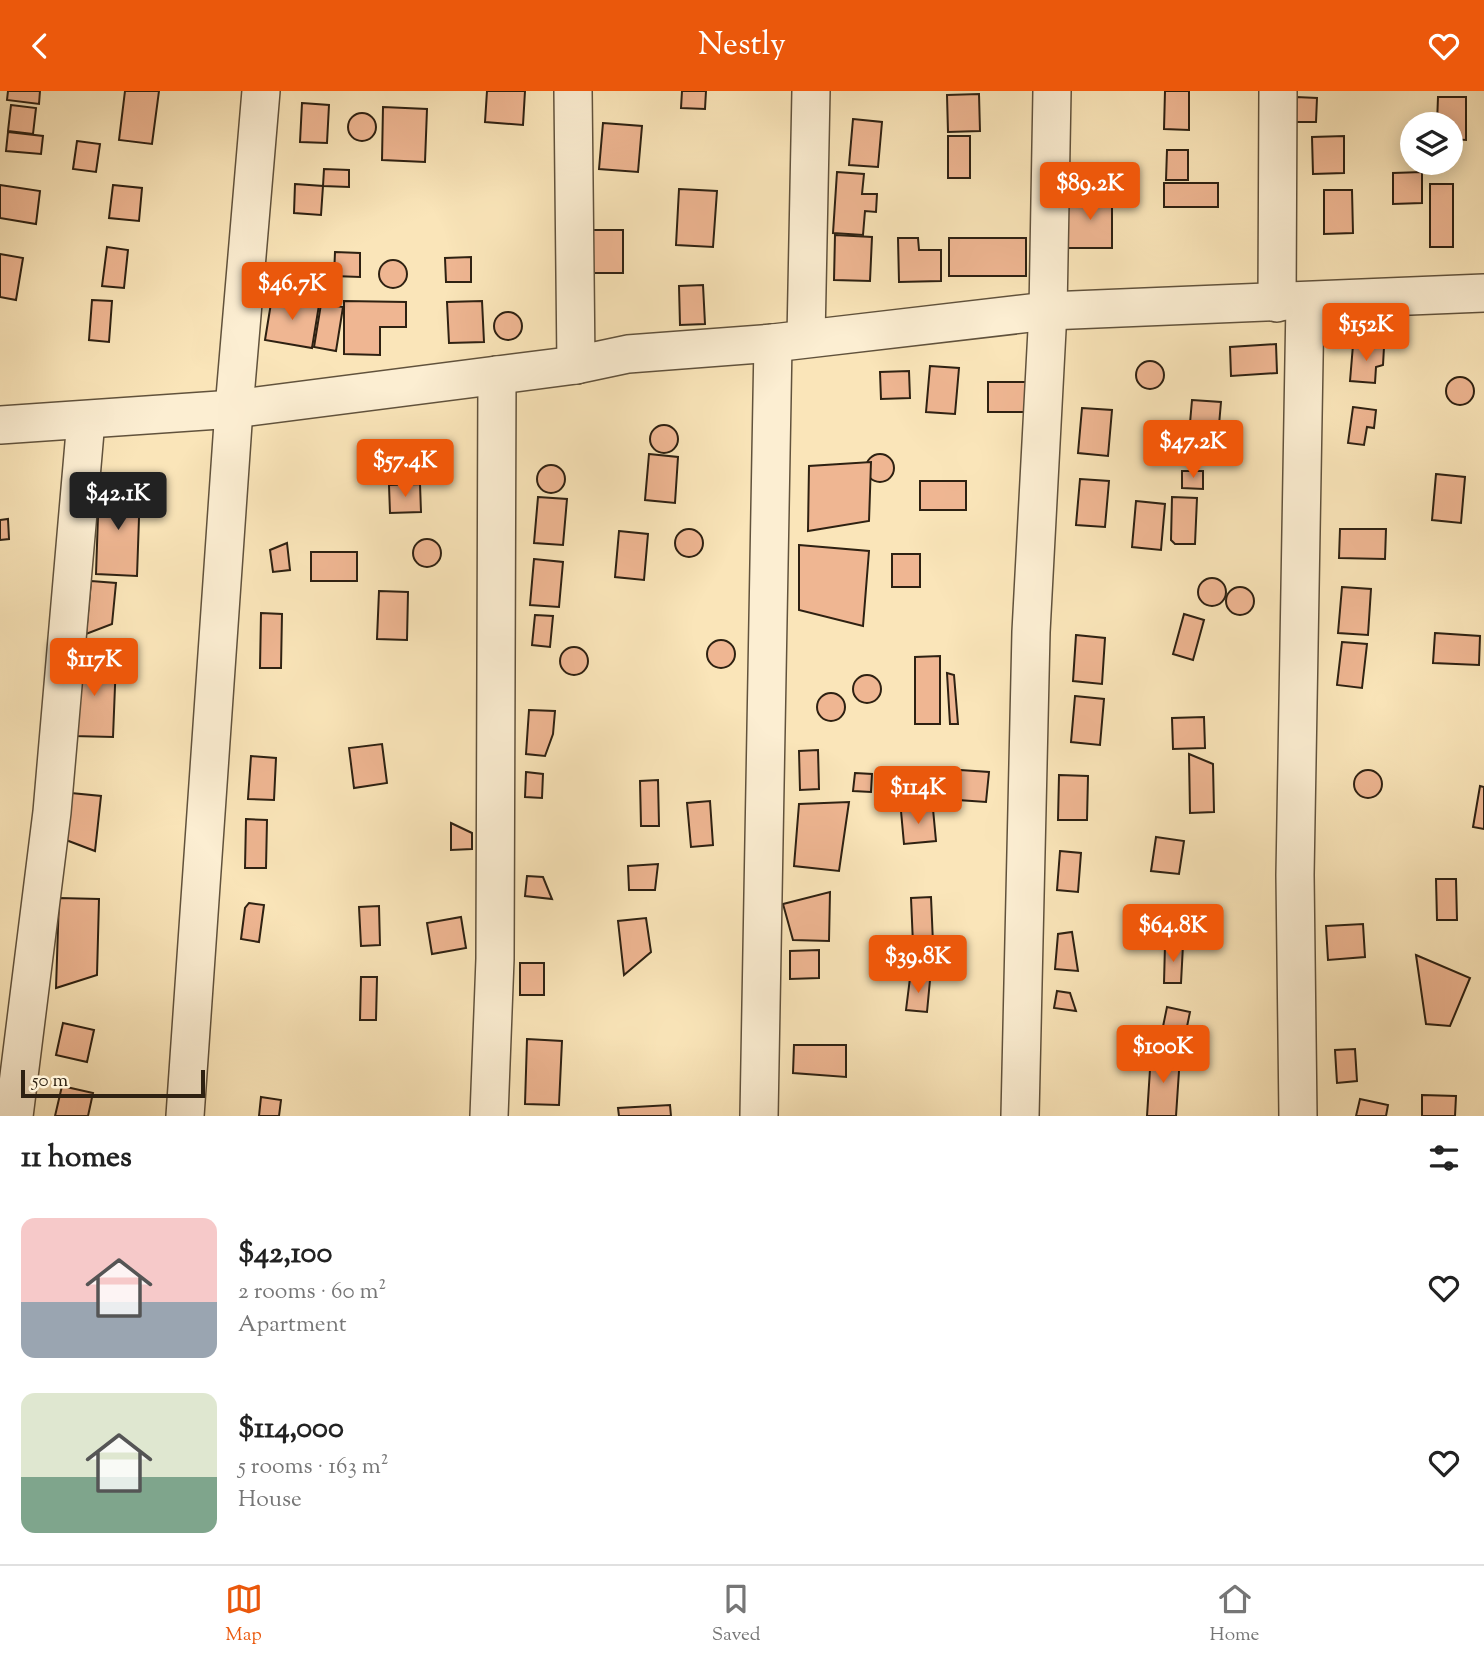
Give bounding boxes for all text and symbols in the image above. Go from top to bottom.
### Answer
text: Nestly [698,23,786,69]
icon: back [21,27,59,65]
icon: heart [1425,27,1463,65]
map controls [1400,112,1463,175]
button: layers [1400,112,1463,175]
pin: $89.2K [1033,163,1147,222]
text: $89.2K [1056,168,1124,201]
pin: $46.7K [235,263,349,322]
text: $46.7K [258,268,326,301]
pin: $152K [1317,303,1415,363]
text: $152K [1338,309,1394,342]
pin: $47.2K [1136,421,1250,480]
text: $47.2K [1159,426,1227,459]
pin: $57.4K [348,439,462,499]
text: $57.4K [373,445,437,478]
pin: $42.1K [61,473,175,532]
text: $42.1K [86,478,150,511]
pin: $117K [45,639,143,698]
text: $117K [66,644,122,677]
pin: $114K [869,767,967,826]
text: $114K [890,772,946,805]
pin: $64.8K [1116,905,1230,964]
text: $64.8K [1139,910,1207,943]
pin: $39.8K [861,935,975,995]
text: $39.8K [885,941,951,974]
pin: $100K [1114,1025,1212,1085]
text: $100K [1133,1031,1193,1064]
scale bar [21,1067,205,1099]
text: 50 m [32,1068,68,1095]
text: 11 homes [21,1137,132,1180]
icon: filters [1425,1139,1463,1177]
text: $42,100 [238,1233,332,1276]
icon: home [77,1246,161,1330]
icon: heart [1425,1269,1463,1307]
text: 2 rooms · 60 m² [238,1276,386,1309]
text: Apartment [238,1309,347,1342]
text: $114,000 [238,1408,344,1451]
icon: home [77,1421,161,1505]
icon: heart [1425,1444,1463,1482]
text: 5 rooms · 163 m² [238,1451,388,1484]
text: House [238,1484,302,1517]
tab: Map [225,1580,263,1649]
tab: Saved [712,1580,760,1649]
tab: Home [1210,1580,1259,1649]

